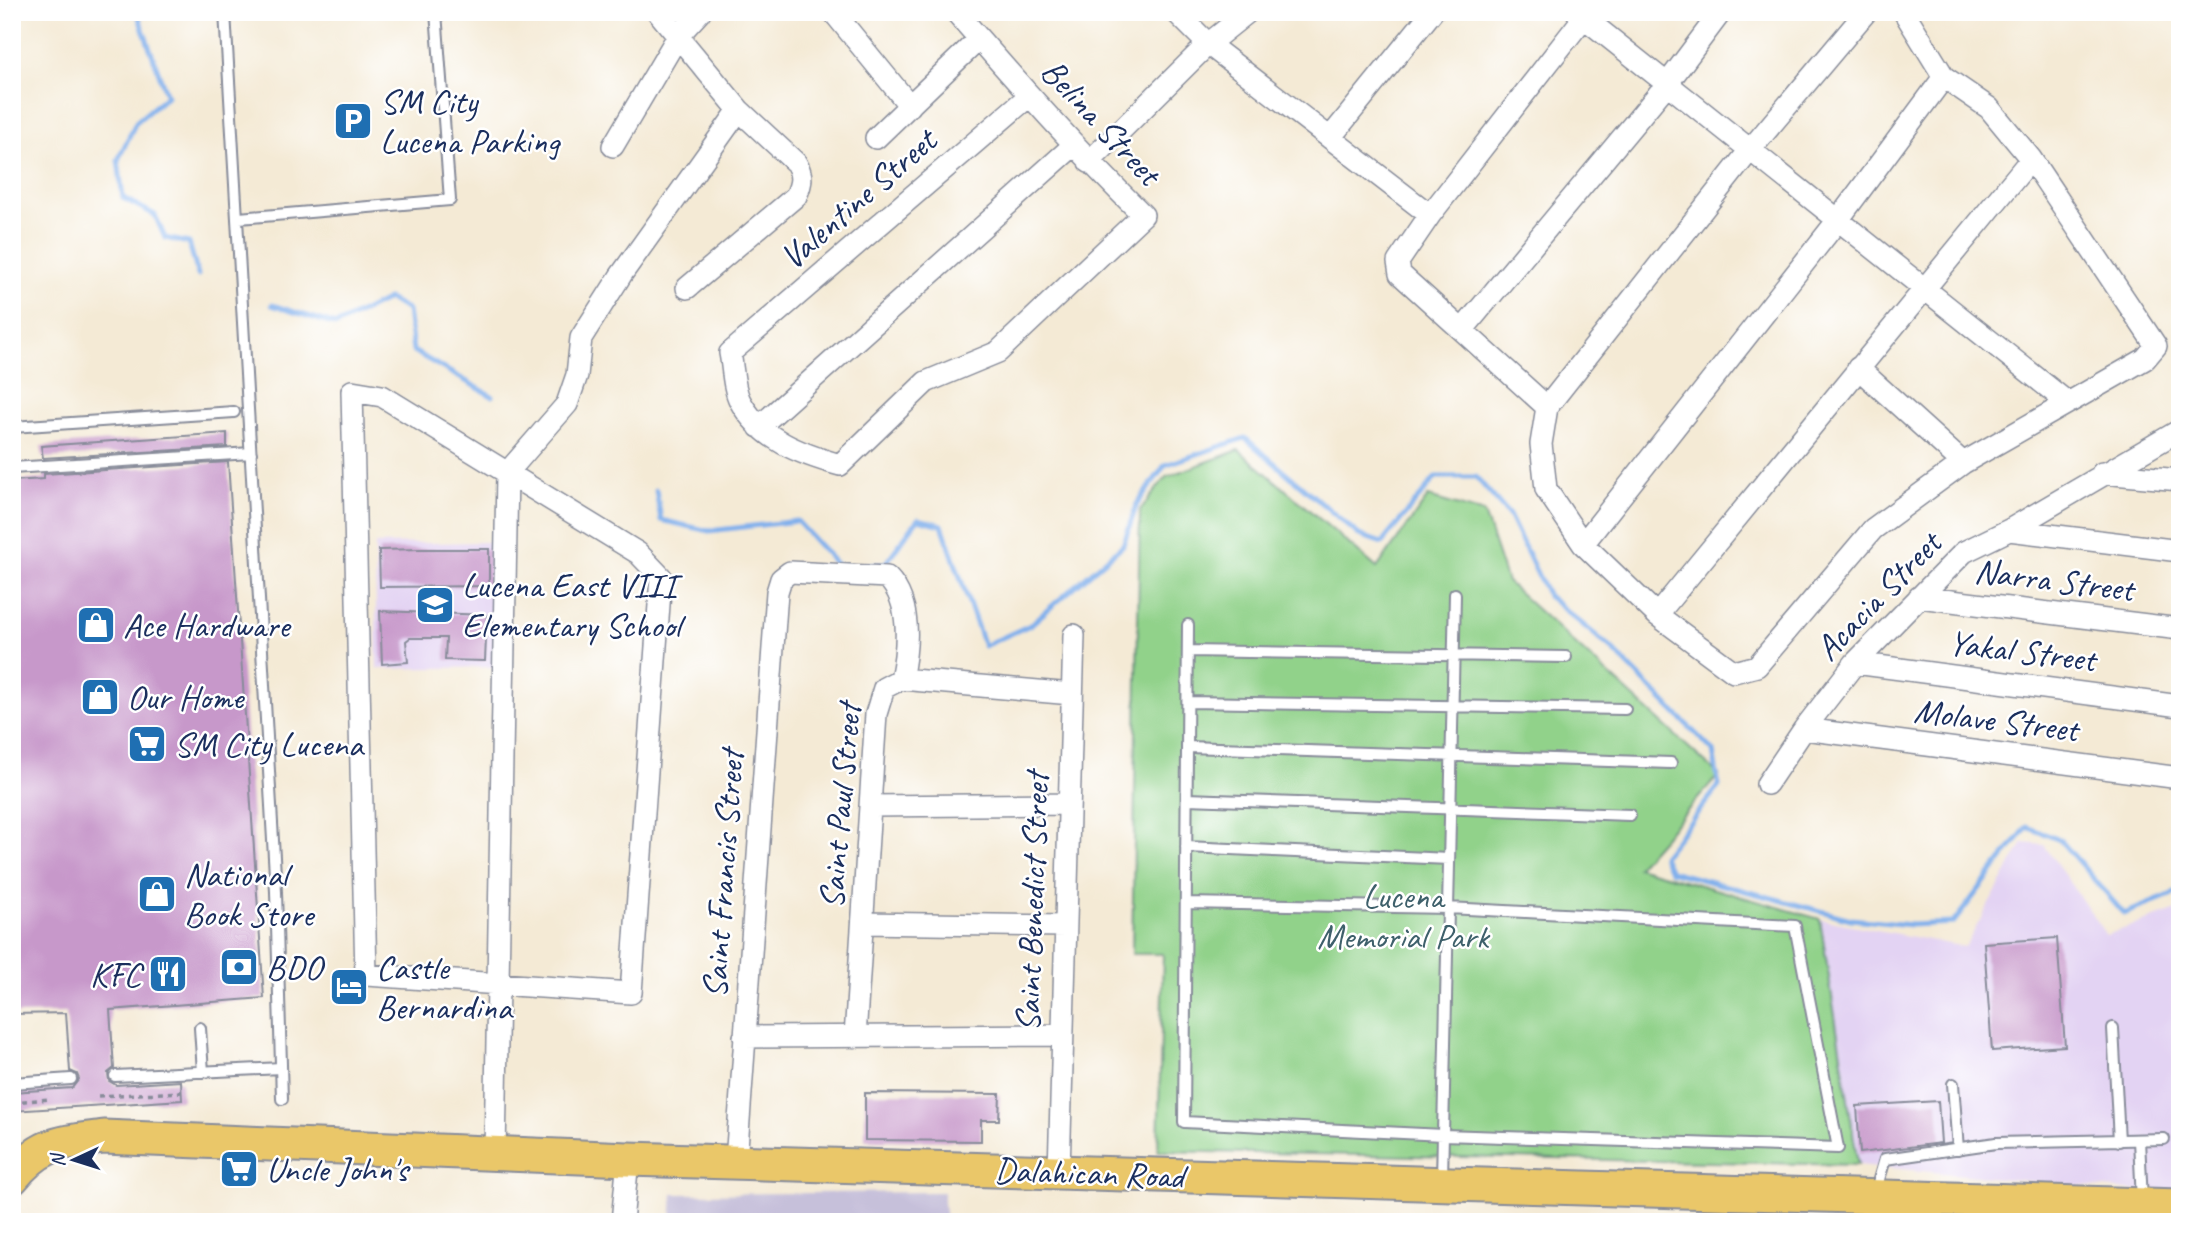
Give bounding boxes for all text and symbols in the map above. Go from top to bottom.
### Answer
street label: Belina Street [1031,49,1173,197]
place label: SM City Lucena Parking [380,79,562,164]
parking icon: SM City Lucena Parking [332,100,374,142]
street label: Valentine Street [770,116,948,279]
street label: Acacia Street [1805,519,1953,670]
street label: Narra Street [1972,548,2139,612]
place label: Lucena East VIII Elementary School [462,563,687,648]
school or university icon: Lucena East VIII Elementary School [414,584,456,626]
place label: Ace Hardware [123,603,292,648]
shop icon: Ace Hardware [75,604,117,646]
street label: Yakal Street [1946,620,2101,683]
place label: Our Home [127,675,246,720]
shop icon: Our Home [79,676,121,718]
street label: Molave Street [1912,688,2084,753]
street label: Saint Paul Street [809,697,872,910]
place label: SM City Lucena [174,722,366,767]
supermarket icon: SM City Lucena [126,723,168,765]
street label: Saint Francis Street [692,744,754,999]
street label: Saint Benedict Street [1005,767,1059,1033]
place label: National Book Store [184,852,316,937]
shop icon: National Book Store [136,873,178,915]
park label: Lucena Memorial Park [1317,874,1491,959]
place label: BDO [266,945,325,990]
place label: Castle Bernardina [376,945,515,1030]
bank icon: BDO [218,946,260,988]
place label: KFC [90,952,145,997]
restaurant icon: KFC [147,953,189,995]
hotel icon: Castle Bernardina [328,966,370,1008]
north arrow [38,1126,108,1196]
place label: Uncle John's [266,1147,411,1192]
street label: Dalahican Road [994,1147,1190,1199]
supermarket icon: Uncle John's [218,1148,260,1190]
text: N [45,1151,70,1168]

